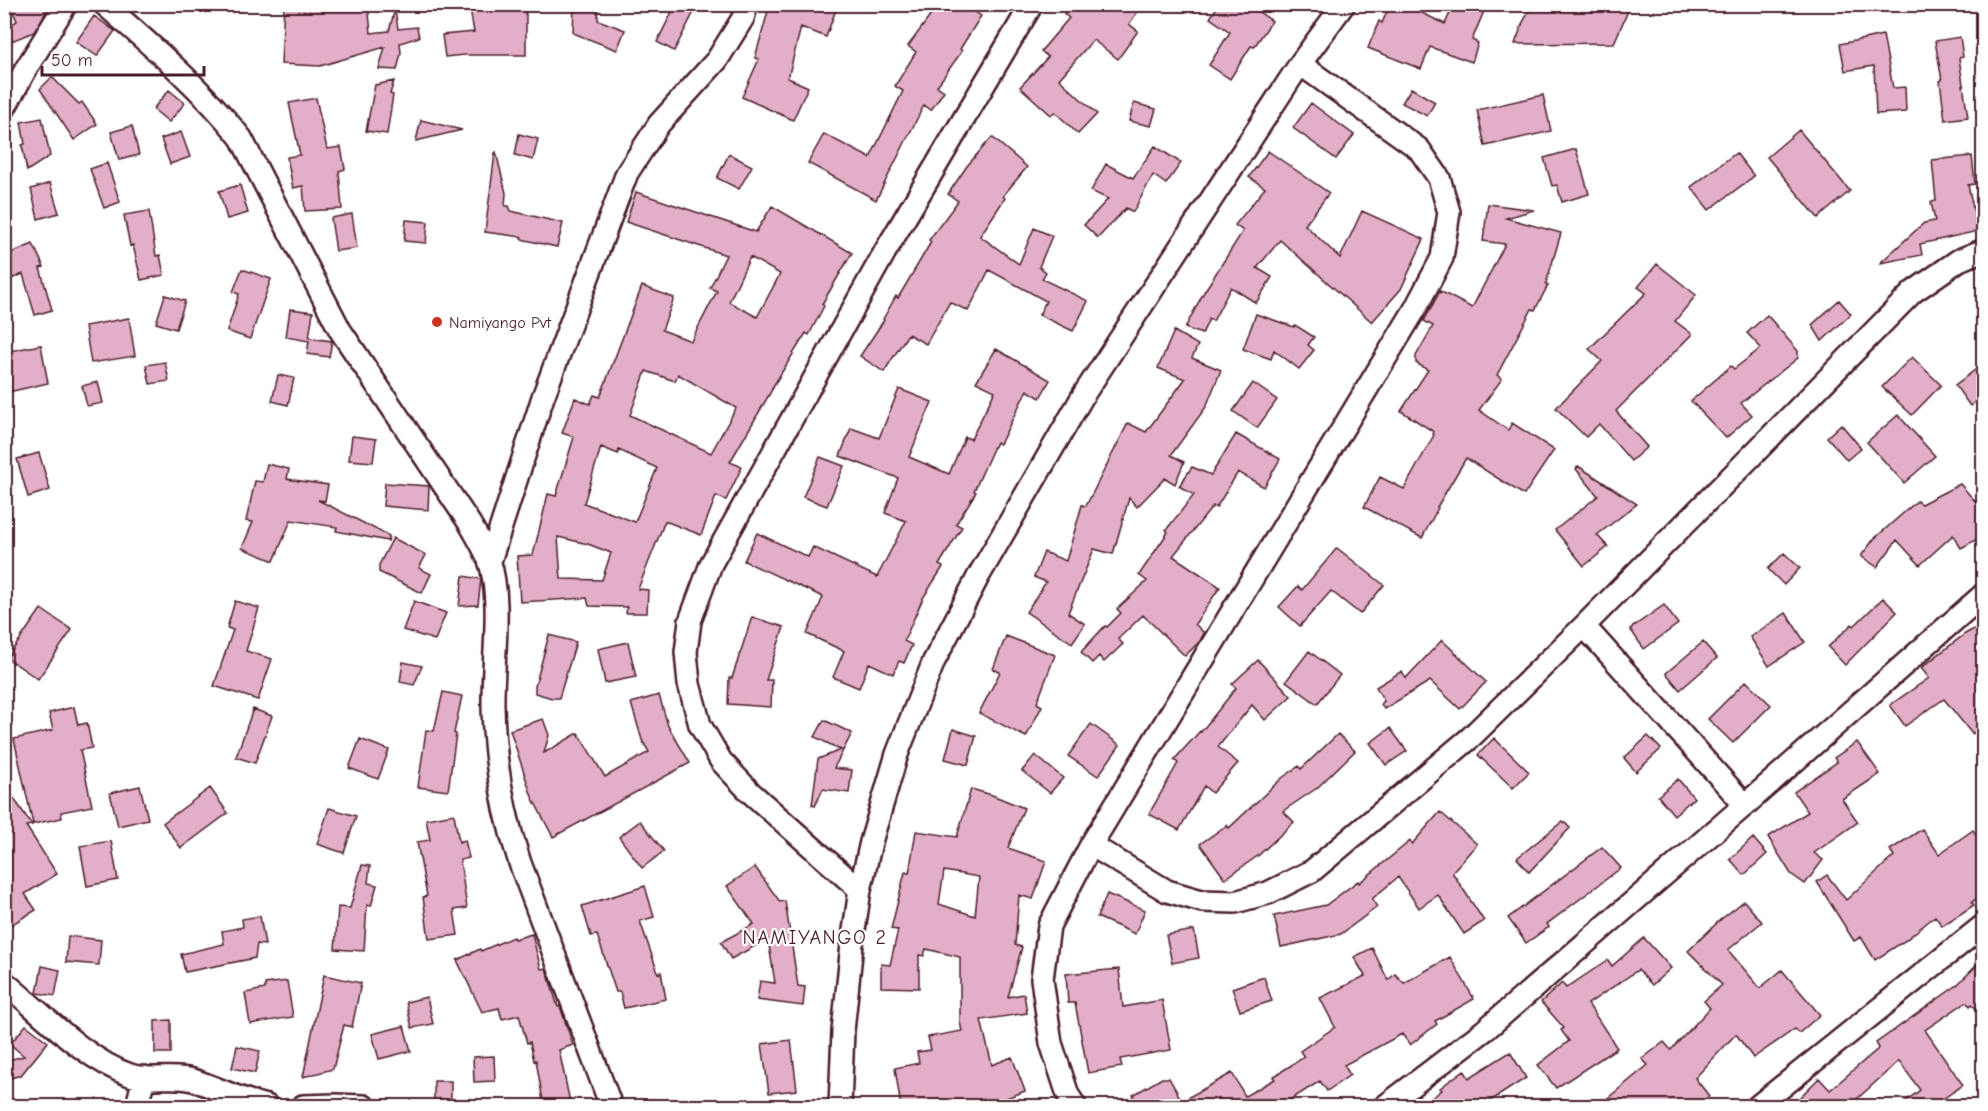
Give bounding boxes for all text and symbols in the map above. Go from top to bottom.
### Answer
scale bar [42,39,204,77]
text: 50 m [51,50,93,71]
place label: Namiyango Pvt [449,314,552,332]
marker: Namiyango Pvt [430,315,444,329]
district label: NAMIYANGO 2 [743,926,888,949]

